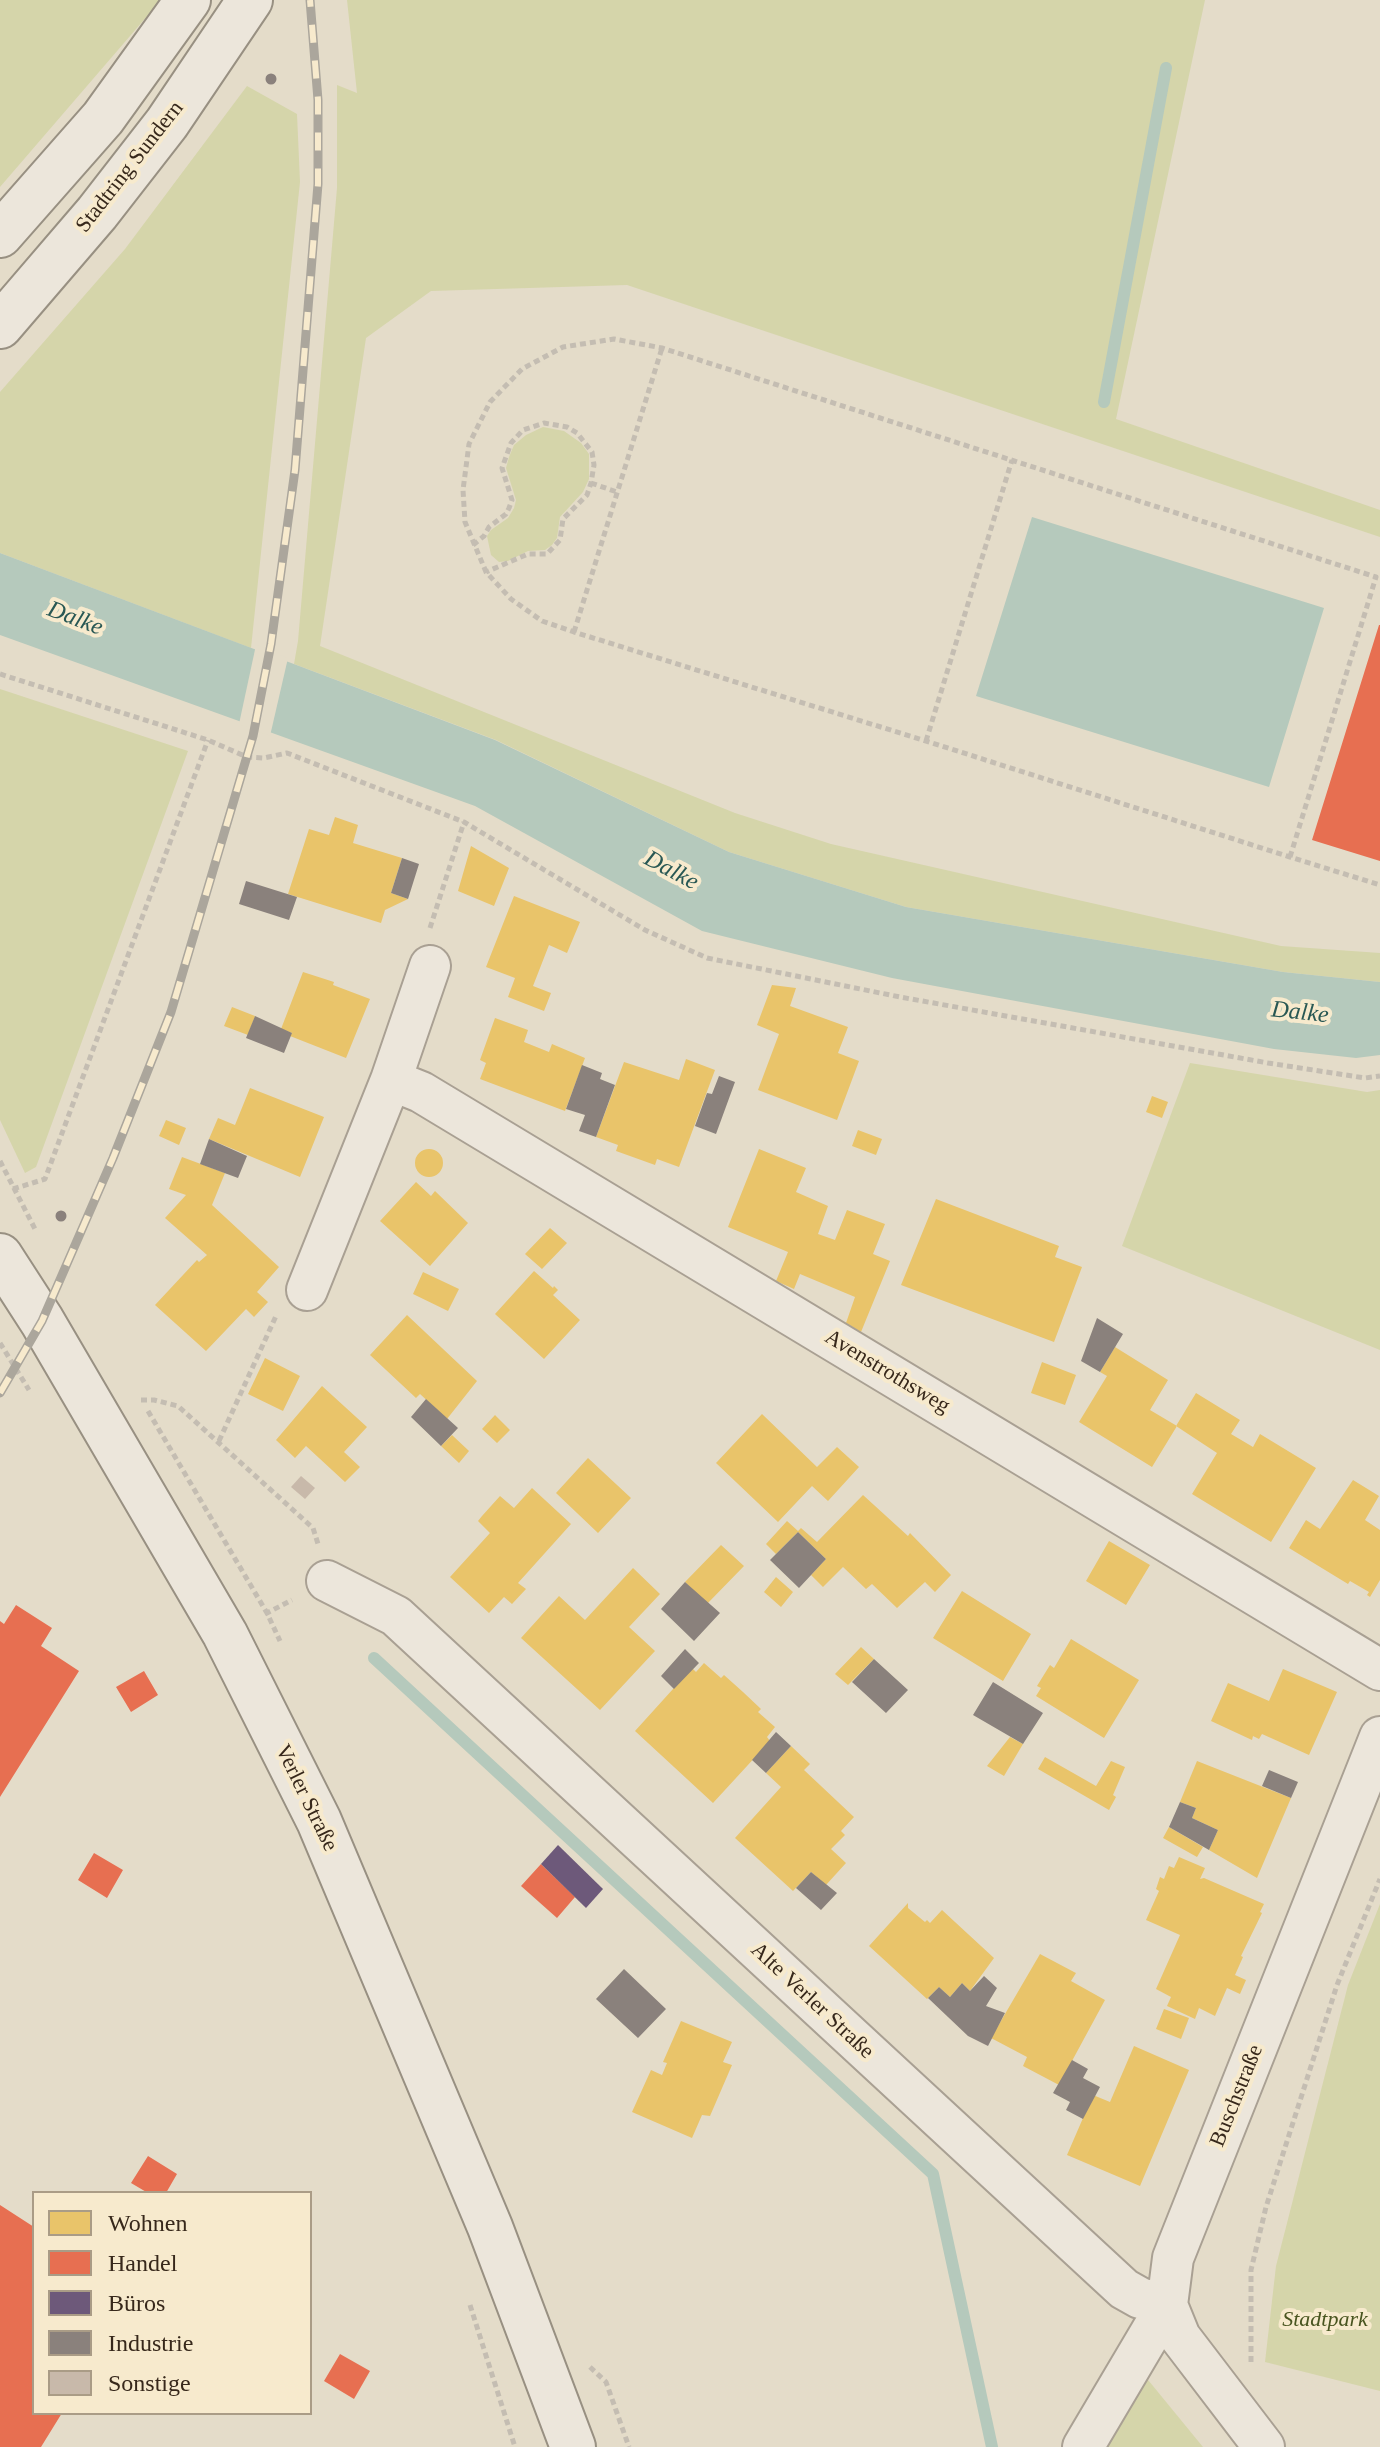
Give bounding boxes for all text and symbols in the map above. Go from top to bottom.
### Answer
street label: Stadtring Sundern [71,96,189,238]
water label: Dalke [43,595,107,643]
water label: Dalke [639,845,703,897]
water label: Dalke [1270,996,1330,1030]
street label: Avenstrothsweg [820,1324,954,1420]
street label: Verler Straße [269,1740,343,1856]
street label: Alte Verler Straße [745,1937,879,2065]
street label: Buschstraße [1205,2041,1269,2151]
legend [32,2191,312,2415]
text: Wohnen [108,2210,187,2236]
text: Handel [108,2250,177,2276]
text: Büros [108,2290,165,2316]
park label: Stadtpark [1282,2307,1368,2333]
text: Industrie [108,2330,193,2356]
text: Sonstige [108,2370,191,2396]

